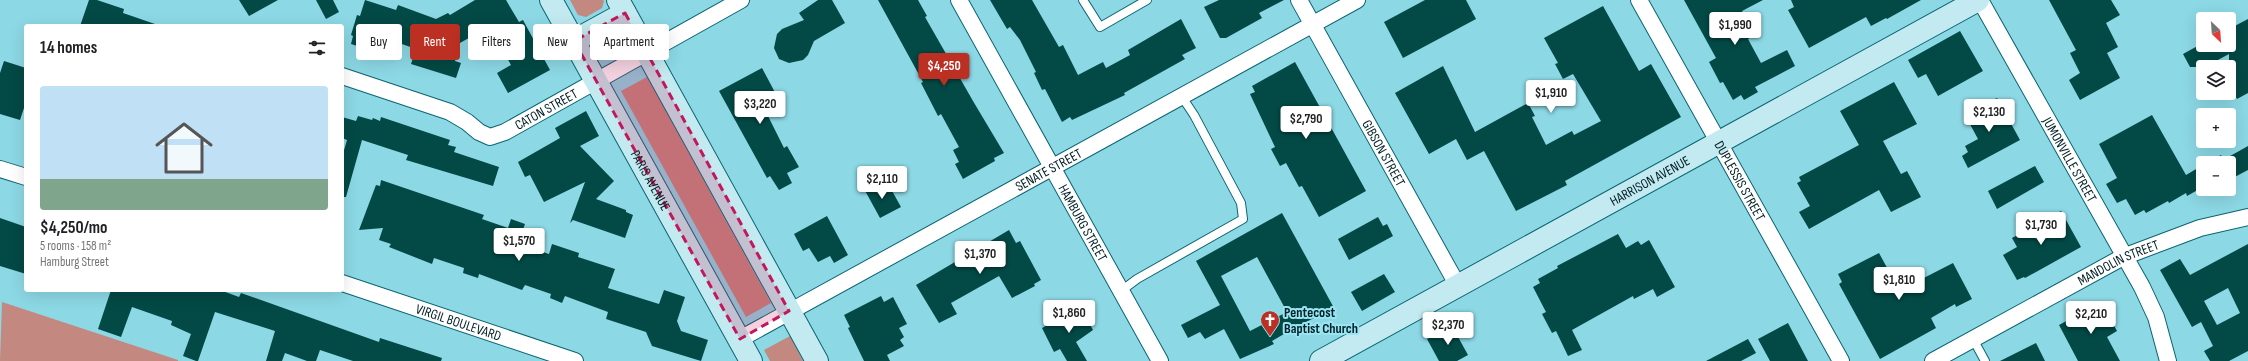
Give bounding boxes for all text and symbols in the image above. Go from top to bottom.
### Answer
pin: $1,990 [1702,12,1768,46]
north arrow [2196,12,2236,52]
map controls [2196,12,2236,196]
text: $1,990 [1718,17,1752,33]
chip: Buy [356,24,402,60]
chip: Rent [410,24,460,60]
chip: Filters [468,24,525,60]
chip: New [533,24,582,60]
chip: Apartment [590,24,669,60]
icon: filters [306,37,328,59]
text: 14 homes [40,38,97,58]
pin: $4,250 [911,53,977,87]
text: $4,250 [927,58,961,74]
button: layers [2196,60,2236,100]
pin: $1,910 [1518,80,1584,114]
street label: CATON STREET [512,85,581,133]
text: $1,910 [1535,85,1567,101]
pin: $3,220 [727,91,793,125]
text: $3,220 [744,96,776,112]
pin: $2,130 [1956,99,2022,133]
text: $2,130 [1973,104,2005,120]
pin: $2,790 [1273,106,1339,140]
button: + [2196,108,2236,148]
text: $2,790 [1290,111,1322,127]
icon: home [148,112,220,184]
street label: JUMONVILLE STREET [2039,113,2101,205]
street label: GIBSON STREET [1359,117,1410,190]
street label: DUPLESSIS STREET [1711,138,1769,224]
street label: SENATE STREET [1012,144,1085,195]
street label: PARIS AVENUE [627,147,675,214]
street label: HARRISON AVENUE [1607,152,1693,209]
button: − [2196,156,2236,196]
pin: $2,110 [849,166,915,200]
text: $2,110 [866,171,898,187]
street label: HAMBURG STREET [1055,181,1111,265]
pin: $1,730 [2008,212,2074,246]
text: $1,730 [2025,217,2057,233]
text: $4,250/mo [40,218,107,238]
pin: $1,570 [486,228,552,262]
text: $1,570 [503,233,535,249]
street label: MANDOLIN STREET [2075,236,2161,289]
text: 5 rooms · 158 m² [40,238,111,254]
pin: $1,370 [947,241,1013,275]
text: $1,370 [964,246,996,262]
text: Hamburg Street [40,254,109,270]
pin: $1,810 [1866,267,1932,301]
text: $1,810 [1883,272,1915,288]
street label: VIRGIL BOULEVARD [414,300,504,344]
pin: $1,860 [1036,300,1102,334]
pin: $2,210 [2058,301,2124,335]
place label: Pentecost Baptist Church [1284,304,1358,337]
text: $1,860 [1052,305,1086,321]
text: $2,210 [2075,306,2107,322]
church icon: Pentecost Baptist Church [1259,309,1281,337]
pin: $2,370 [1415,312,1481,346]
text: $2,370 [1432,317,1464,333]

